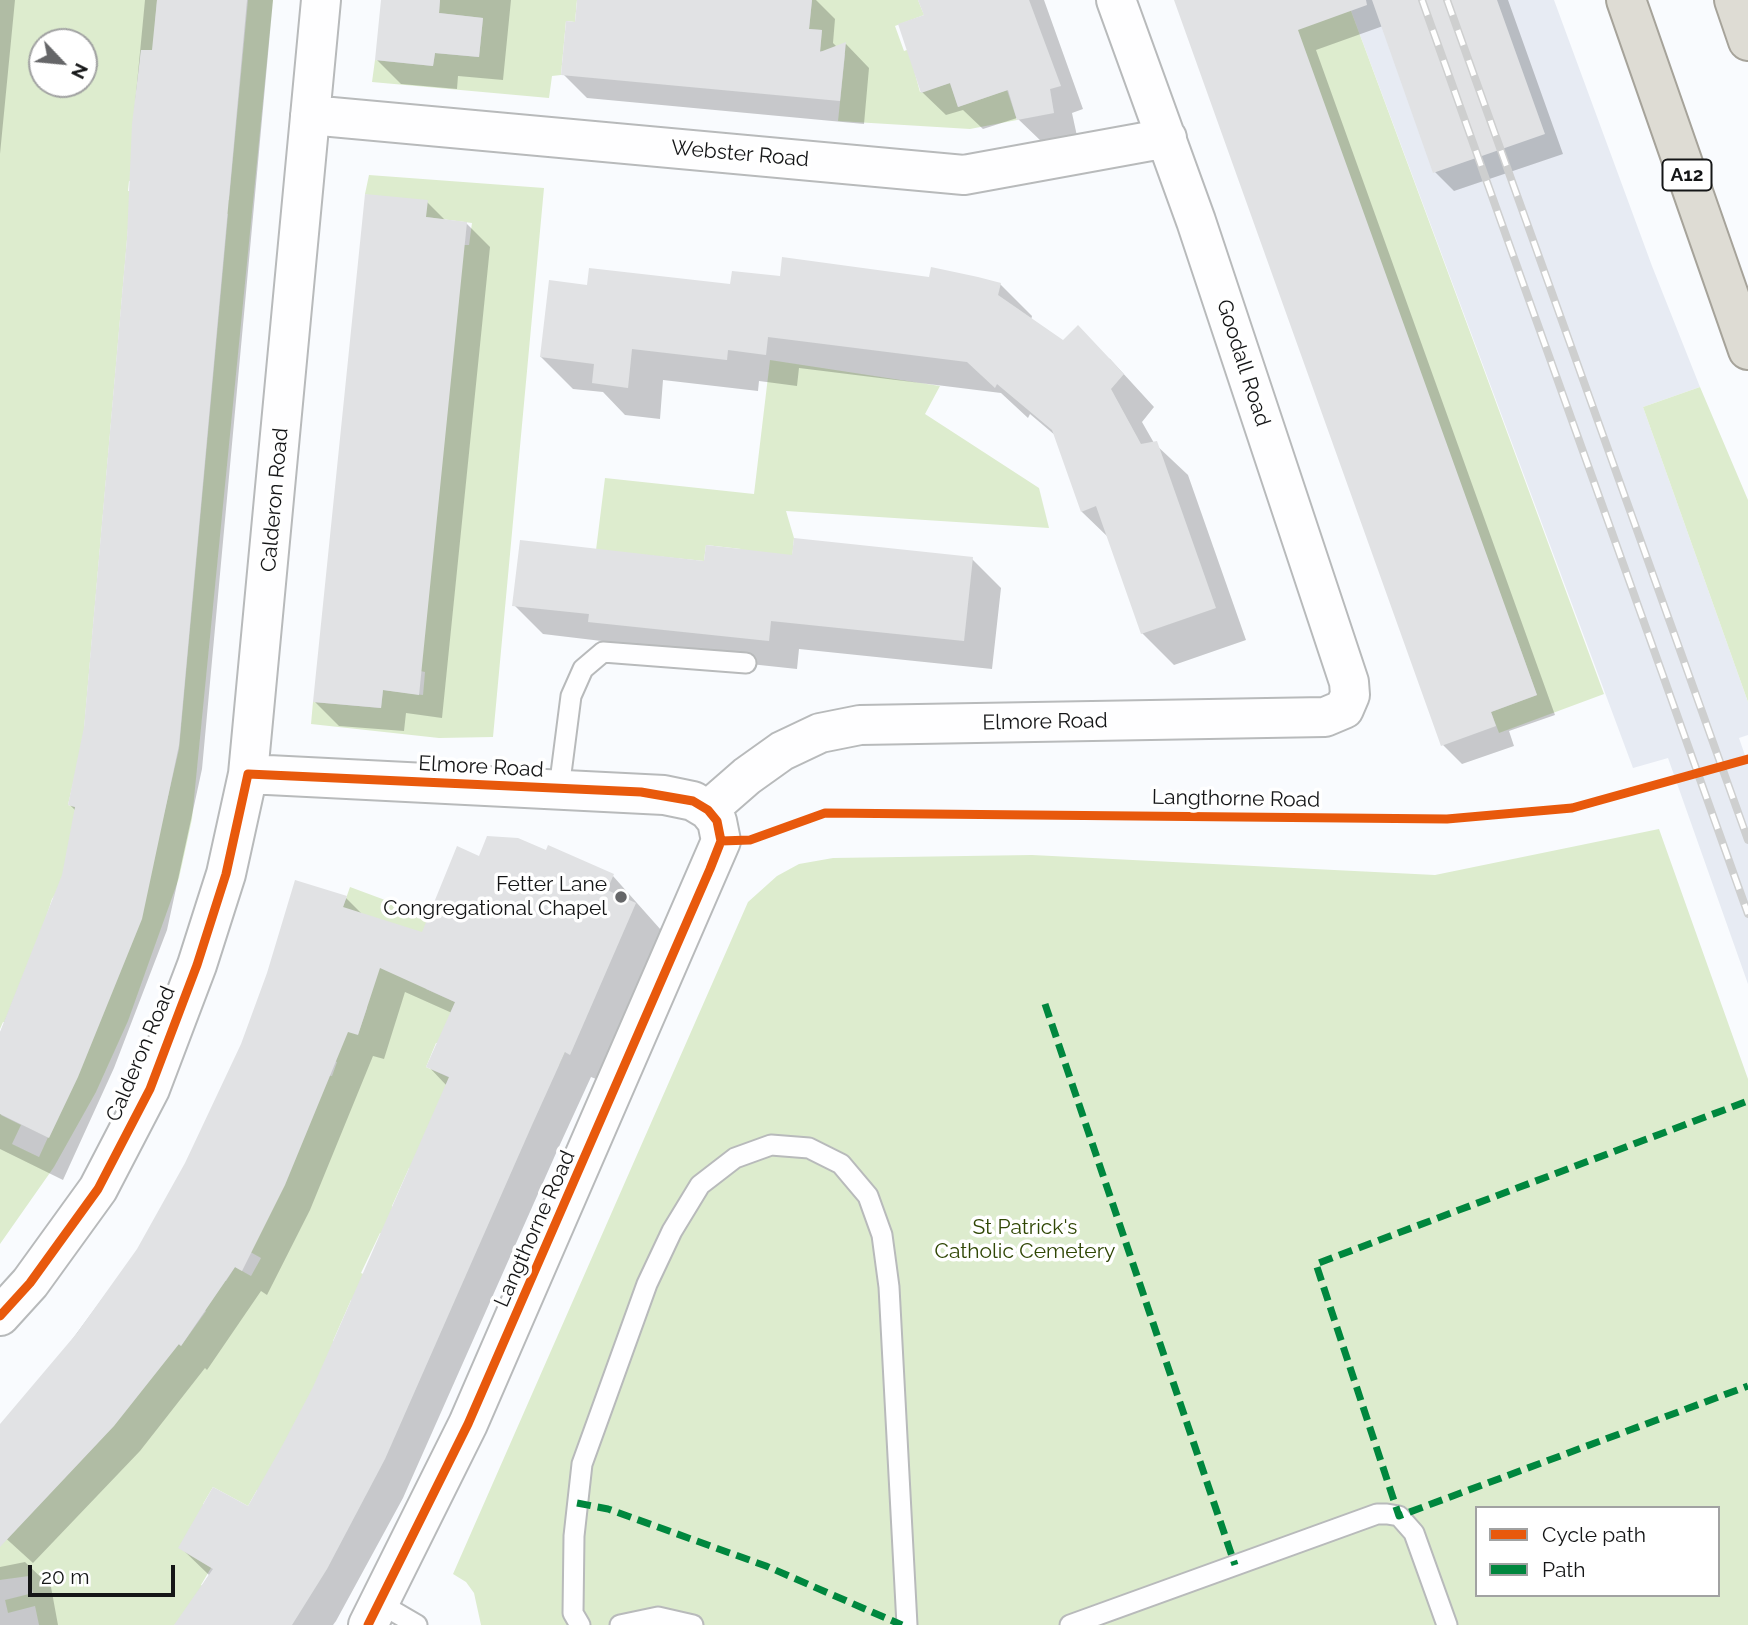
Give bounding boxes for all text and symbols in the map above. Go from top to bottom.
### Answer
north arrow [28,28,98,98]
text: N [67,60,93,83]
street label: Webster Road [670,135,810,173]
road number: A12 [1662,160,1712,190]
street label: Goodall Road [1211,296,1275,430]
street label: Calderon Road [256,427,294,573]
street label: Elmore Road [982,708,1108,736]
street label: Elmore Road [418,751,544,783]
street label: Langthorne Road [1152,785,1320,813]
place label: Fetter Lane Congregational Chapel [383,872,607,922]
marker: Fetter Lane Congregational Chapel [613,889,629,905]
street label: Calderon Road [101,983,181,1125]
street label: Langthorne Road [489,1147,581,1311]
park label: St Patrick's Catholic Cemetery [935,1215,1115,1265]
legend [1475,1506,1720,1597]
text: Cycle path [1542,1522,1646,1547]
scale bar [32,1552,178,1596]
text: Path [1542,1557,1586,1582]
text: 20 m [41,1564,89,1589]

